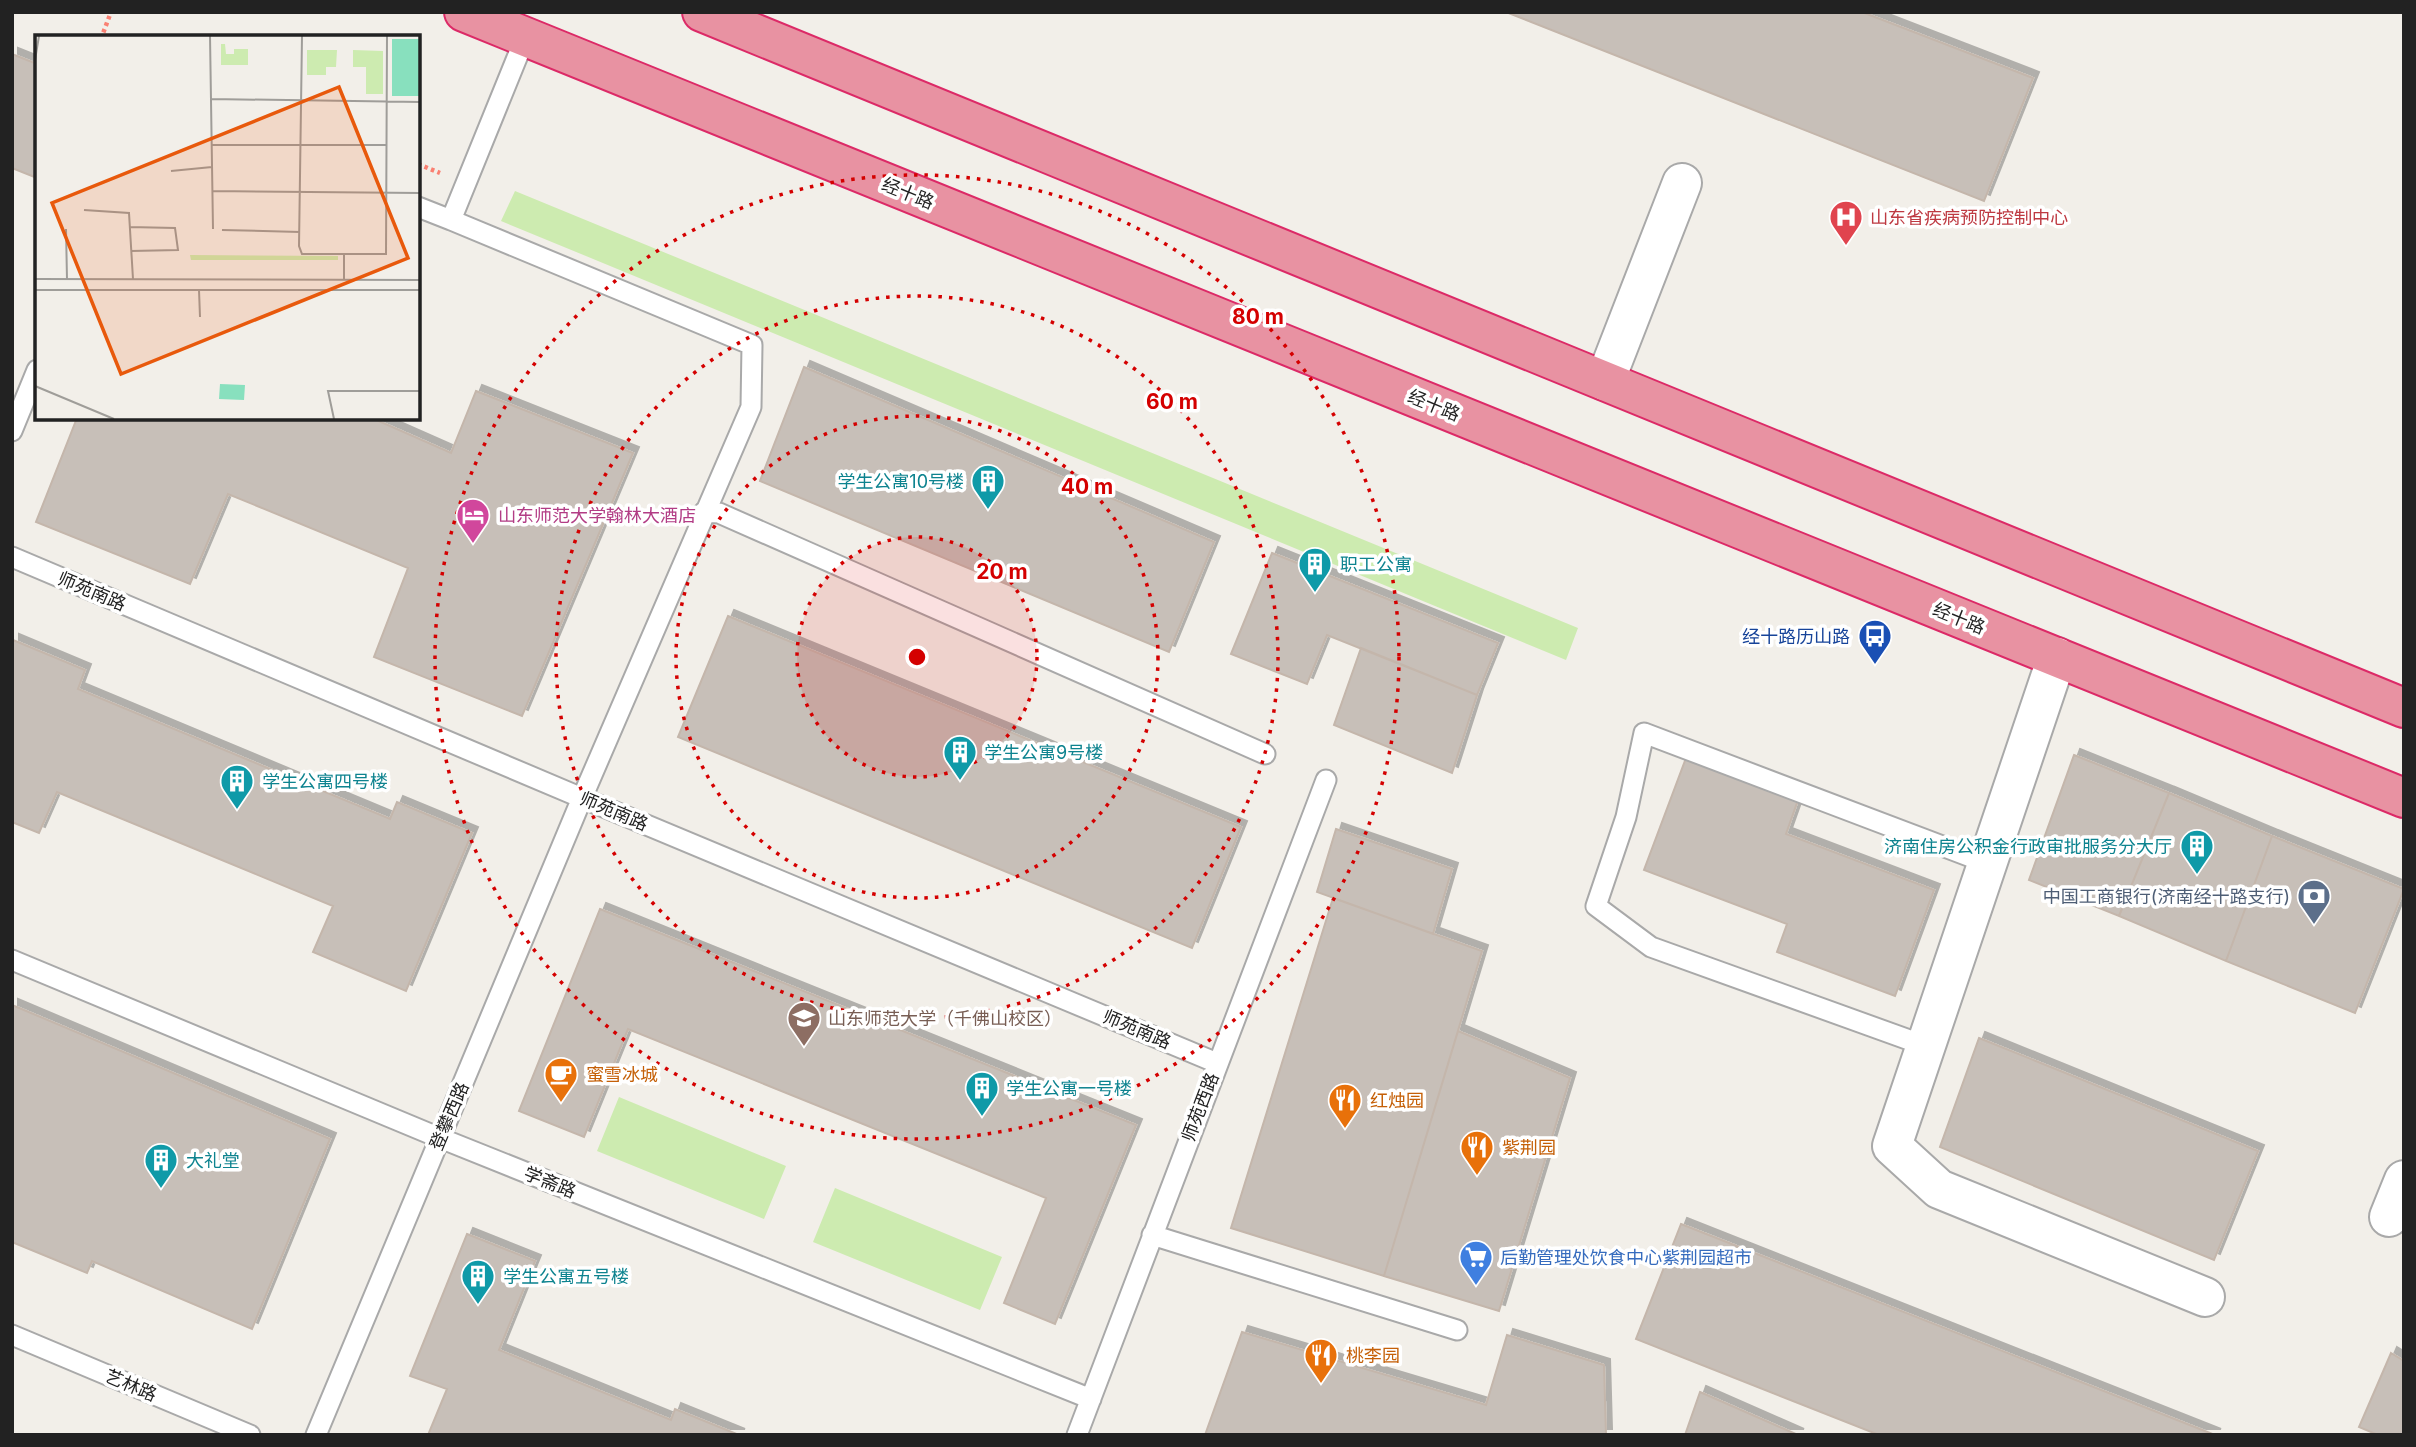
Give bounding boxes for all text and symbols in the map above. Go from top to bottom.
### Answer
inset map [35,35,420,420]
street label: 经十路 [879,173,937,213]
hospital icon: 山东省疾病预防控制中心 [1827,198,1865,247]
place label: 山东省疾病预防控制中心 [1870,207,2068,228]
text: 80 m [1232,304,1284,329]
street label: 经十路 [1405,385,1463,425]
text: 60 m [1146,389,1198,414]
building icon: 学生公寓10号楼 [969,462,1007,511]
place label: 学生公寓10号楼 [837,471,964,492]
text: 40 m [1061,474,1113,499]
hotel icon: 山东师范大学翰林大酒店 [454,496,492,545]
place label: 山东师范大学翰林大酒店 [498,505,696,526]
building icon: 职工公寓 [1296,545,1334,594]
place label: 职工公寓 [1340,554,1412,575]
text: 20 m [976,559,1028,584]
street label: 师苑南路 [55,567,129,615]
street label: 经十路 [1930,598,1988,638]
bus stop icon: 经十路历山路 [1856,617,1894,666]
place label: 经十路历山路 [1742,626,1850,647]
centre of rings [905,645,929,669]
building icon: 学生公寓9号楼 [941,733,979,782]
place label: 学生公寓9号楼 [984,742,1103,763]
building icon: 学生公寓四号楼 [218,762,256,811]
place label: 学生公寓四号楼 [262,771,388,792]
street label: 师苑南路 [577,787,651,835]
building icon: 济南住房公积金行政审批服务分大厅 [2178,827,2216,876]
place label: 济南住房公积金行政审批服务分大厅 [1884,836,2172,857]
bank icon: 中国工商银行(济南经十路支行) [2295,877,2333,926]
place label: 中国工商银行(济南经十路支行) [2043,886,2290,907]
school or university icon: 山东师范大学（千佛山校区） [785,999,823,1048]
street label: 师苑南路 [1100,1005,1174,1053]
place label: 山东师范大学（千佛山校区） [828,1008,1062,1029]
cafe icon: 蜜雪冰城 [542,1055,580,1104]
place label: 蜜雪冰城 [586,1064,658,1085]
building icon: 学生公寓一号楼 [963,1069,1001,1118]
street label: 师苑西路 [1177,1070,1223,1144]
place label: 学生公寓一号楼 [1006,1078,1132,1099]
street label: 登攀西路 [425,1079,473,1153]
restaurant icon: 红烛园 [1326,1081,1364,1130]
place label: 红烛园 [1370,1090,1424,1111]
restaurant icon: 紫荆园 [1458,1128,1496,1177]
place label: 紫荆园 [1502,1137,1556,1158]
building icon: 大礼堂 [142,1141,180,1190]
place label: 大礼堂 [186,1150,240,1171]
street label: 学斋路 [521,1162,579,1202]
supermarket icon: 后勤管理处饮食中心紫荆园超市 [1457,1238,1495,1287]
place label: 后勤管理处饮食中心紫荆园超市 [1500,1247,1752,1268]
building icon: 学生公寓五号楼 [459,1257,497,1306]
place label: 学生公寓五号楼 [503,1266,629,1287]
restaurant icon: 桃李园 [1302,1336,1340,1385]
place label: 桃李园 [1346,1345,1400,1366]
street label: 艺林路 [102,1365,160,1405]

